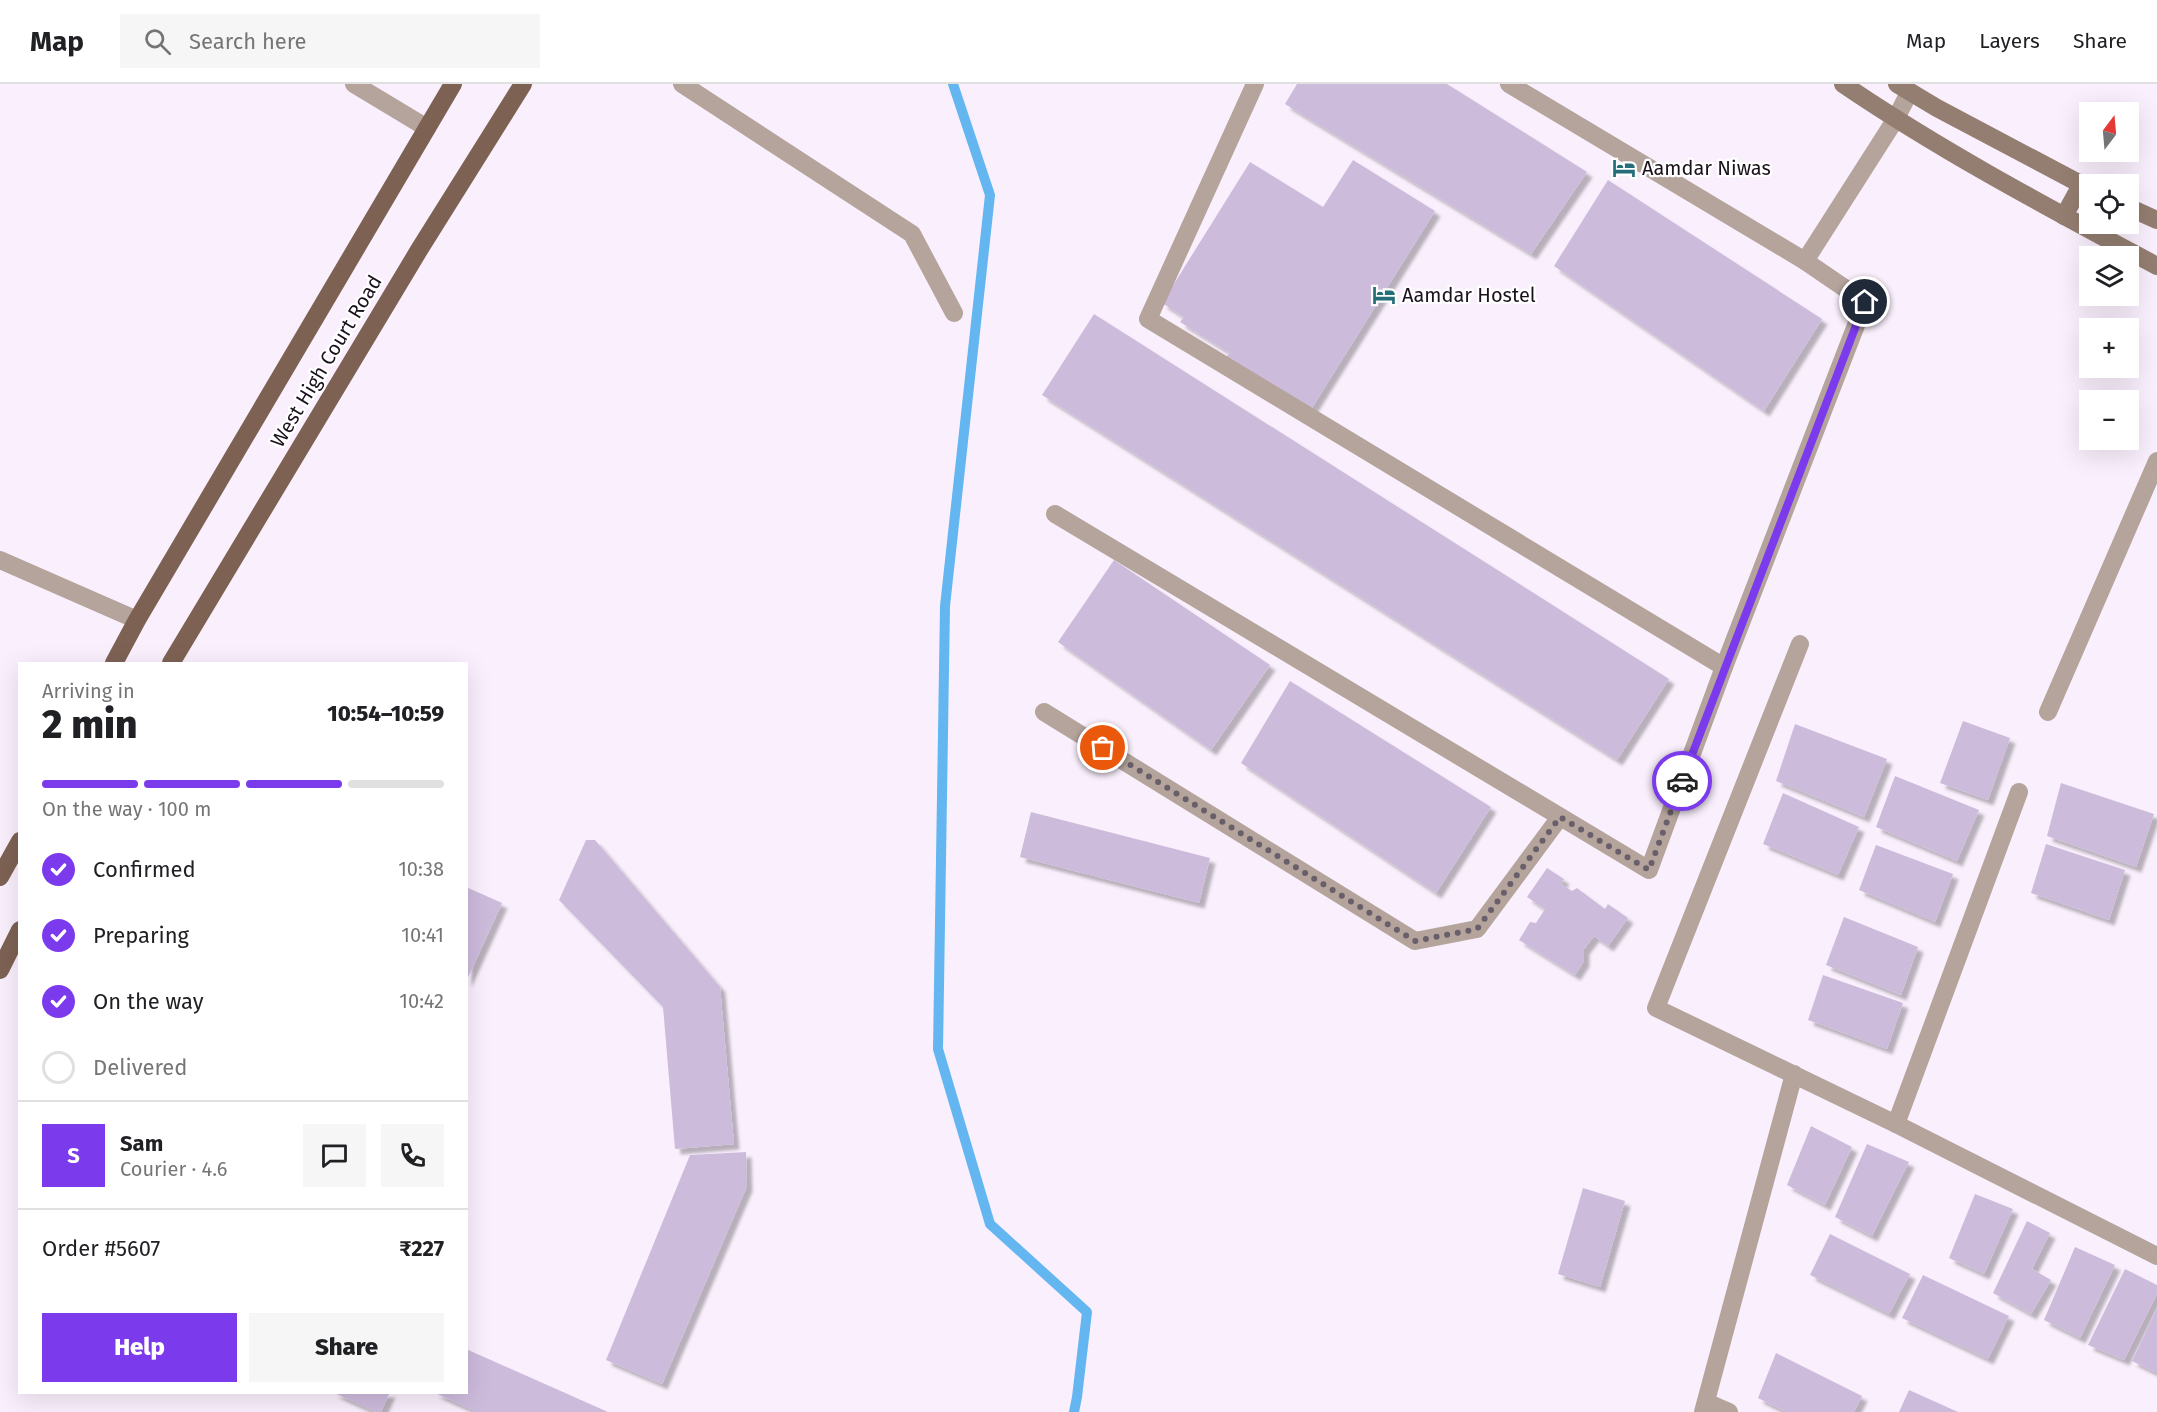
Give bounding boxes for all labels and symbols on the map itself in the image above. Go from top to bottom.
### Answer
north arrow [2079,102,2139,162]
hotel icon: Aamdar Niwas [1611,155,1637,181]
place label: Aamdar Niwas [1642,156,1771,180]
street label: West High Court Road [265,271,387,451]
pin [1839,276,1890,327]
hotel icon: Aamdar Hostel [1371,282,1397,308]
place label: Aamdar Hostel [1402,283,1536,307]
pin [1077,722,1128,773]
courier [1652,751,1712,811]

